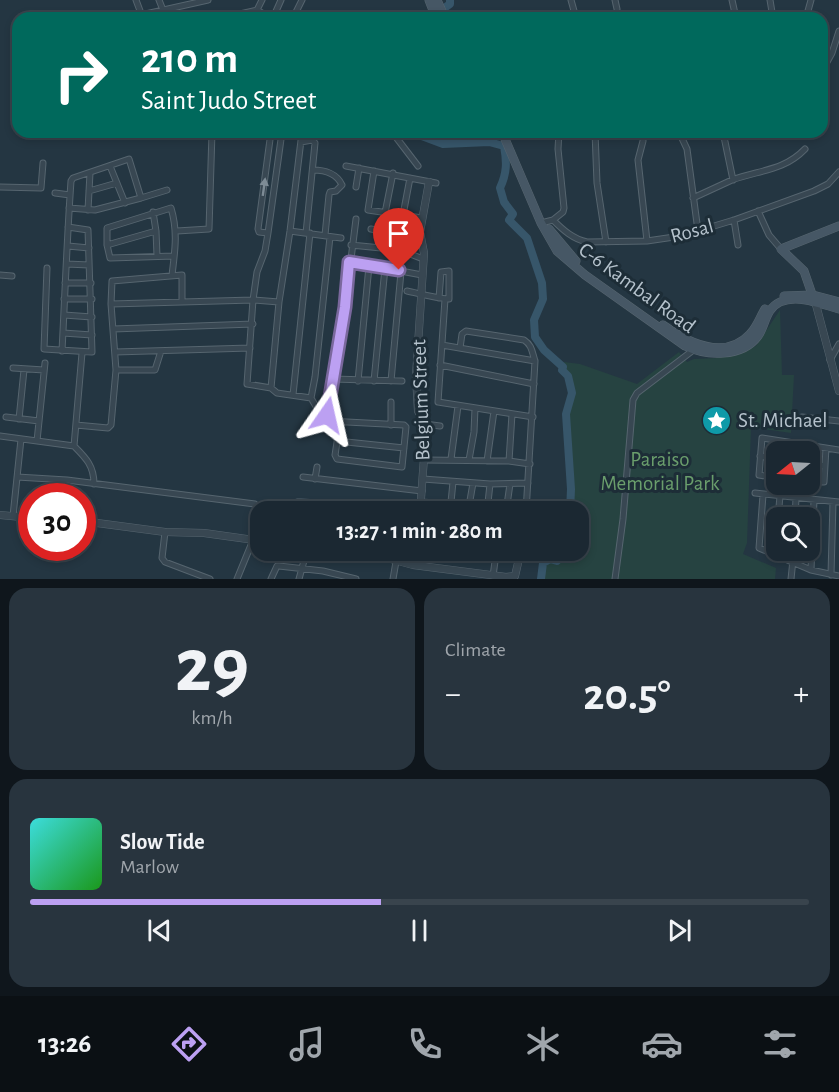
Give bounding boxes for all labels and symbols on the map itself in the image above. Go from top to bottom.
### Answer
one-way arrow [259,177,268,196]
pin [373,208,424,270]
street label: Rosal [668,215,716,247]
street label: C-6 Kambal Road [575,239,699,337]
street label: Belgium Street [408,339,434,461]
position arrow [295,383,359,447]
place icon: St. Michael [701,404,733,436]
place label: St. Michael [738,410,827,431]
north arrow [766,441,820,495]
park label: Paraiso Memorial Park [600,449,720,494]
speed limit sign: 30 [18,483,96,561]

